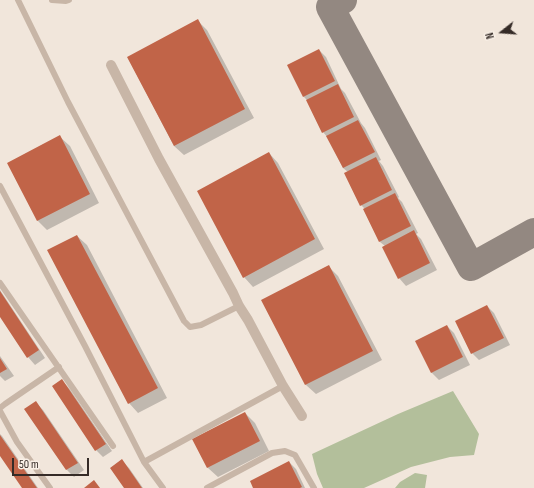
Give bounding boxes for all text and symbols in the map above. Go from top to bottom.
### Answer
north arrow [482,12,522,52]
text: N [483,31,497,40]
scale bar [14,450,91,476]
text: 50 m [19,457,39,472]

